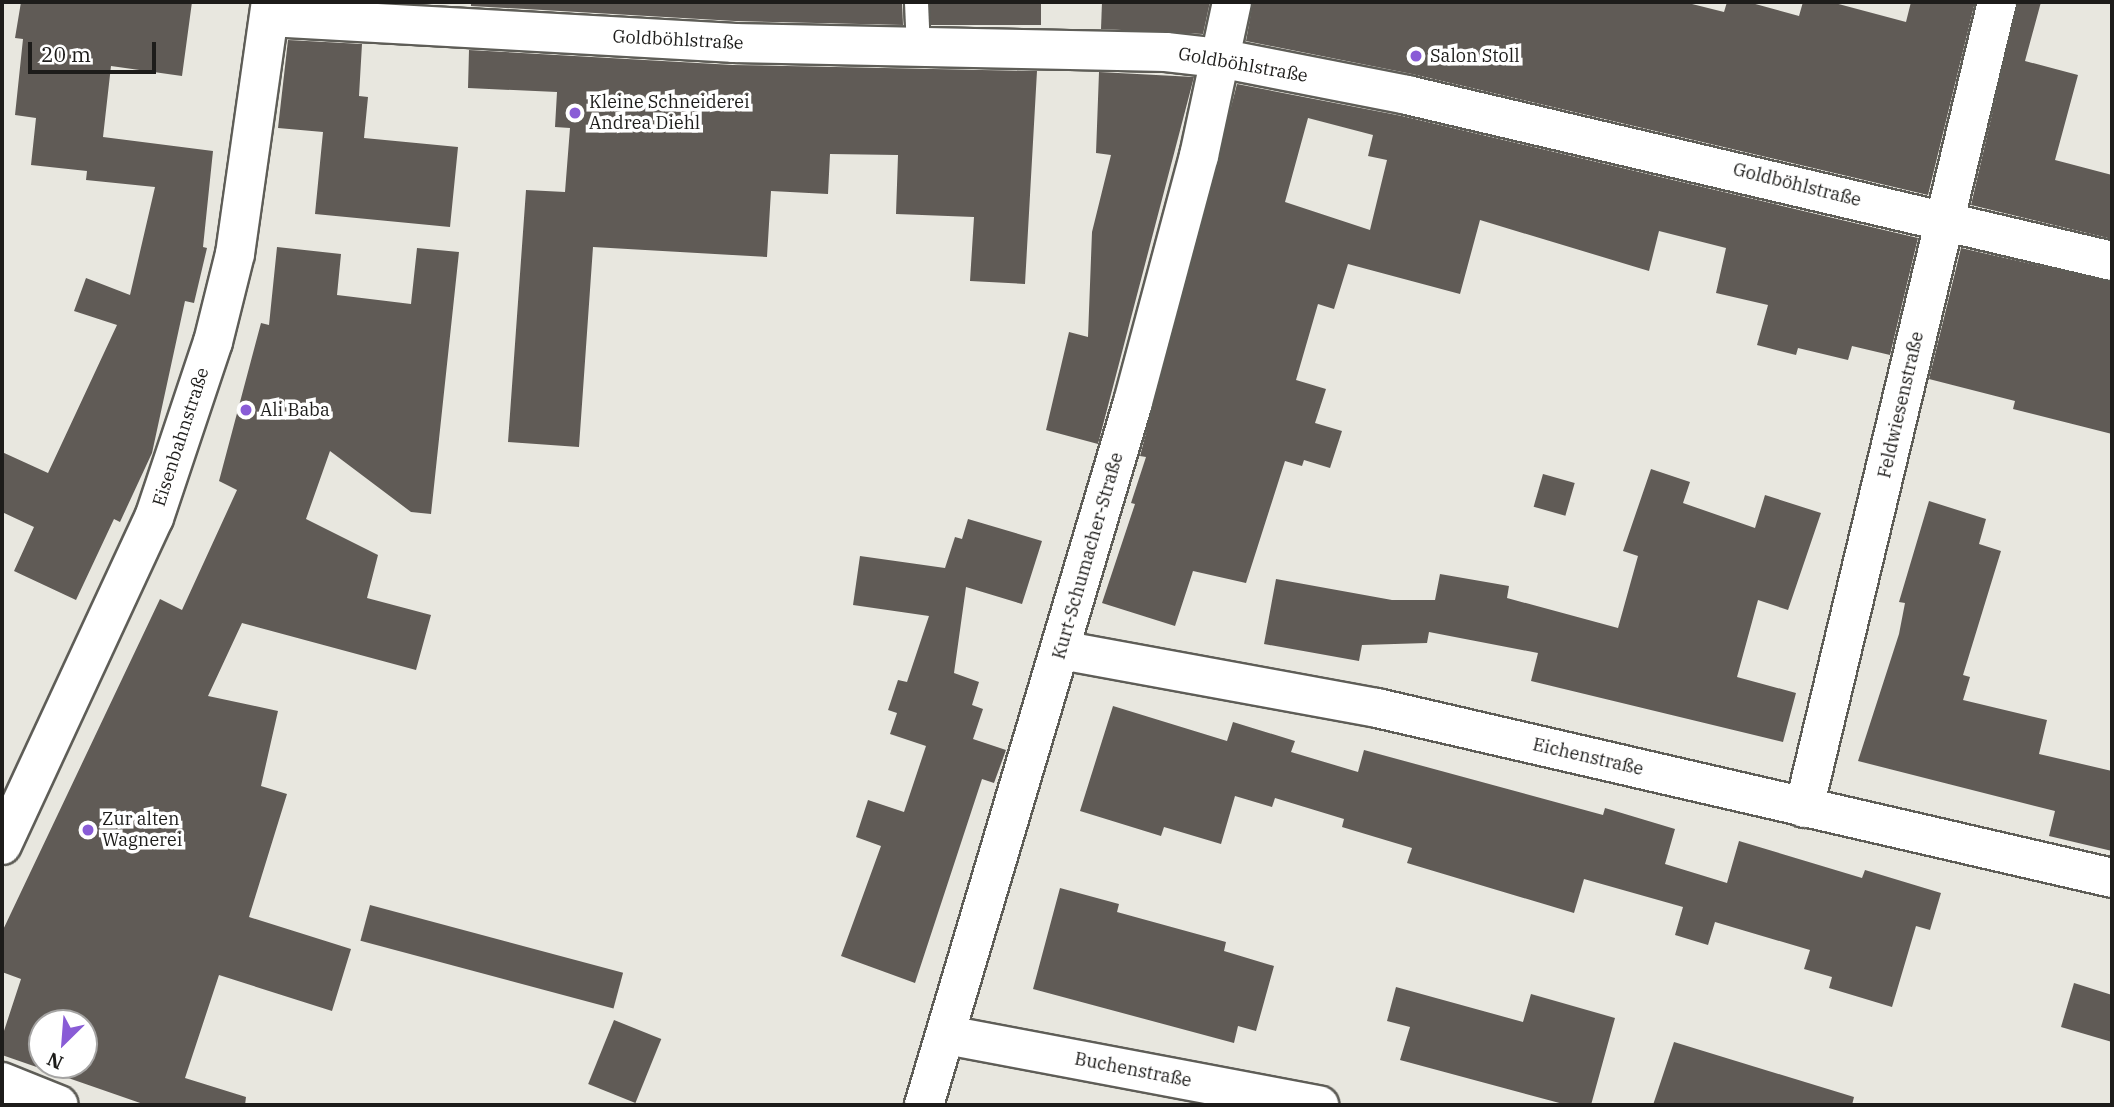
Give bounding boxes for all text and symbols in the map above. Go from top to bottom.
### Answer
street label: Goldböhlstraße [612,26,744,54]
scale bar [32,28,159,72]
text: 20 m [41,40,91,68]
street label: Goldböhlstraße [1177,43,1309,87]
place label: Salon Stoll [1430,45,1520,67]
marker: Salon Stoll [1408,48,1424,64]
place label: Kleine Schneiderei Andrea Diehl [589,92,750,134]
marker: Kleine Schneiderei Andrea Diehl [567,105,583,121]
street label: Goldböhlstraße [1731,159,1863,211]
street label: Feldwiesenstraße [1874,330,1928,480]
street label: Eisenbahnstraße [148,365,214,509]
place label: Ali Baba [260,399,330,421]
marker: Ali Baba [238,402,254,418]
street label: Kurt-Schumacher-Straße [1048,450,1128,662]
street label: Eichenstraße [1531,734,1645,780]
place label: Zur alten Wagnerei [102,809,182,852]
marker: Zur alten Wagnerei [80,822,96,838]
north arrow [28,1009,98,1079]
text: N [43,1047,67,1075]
street label: Buchenstraße [1073,1048,1193,1092]

